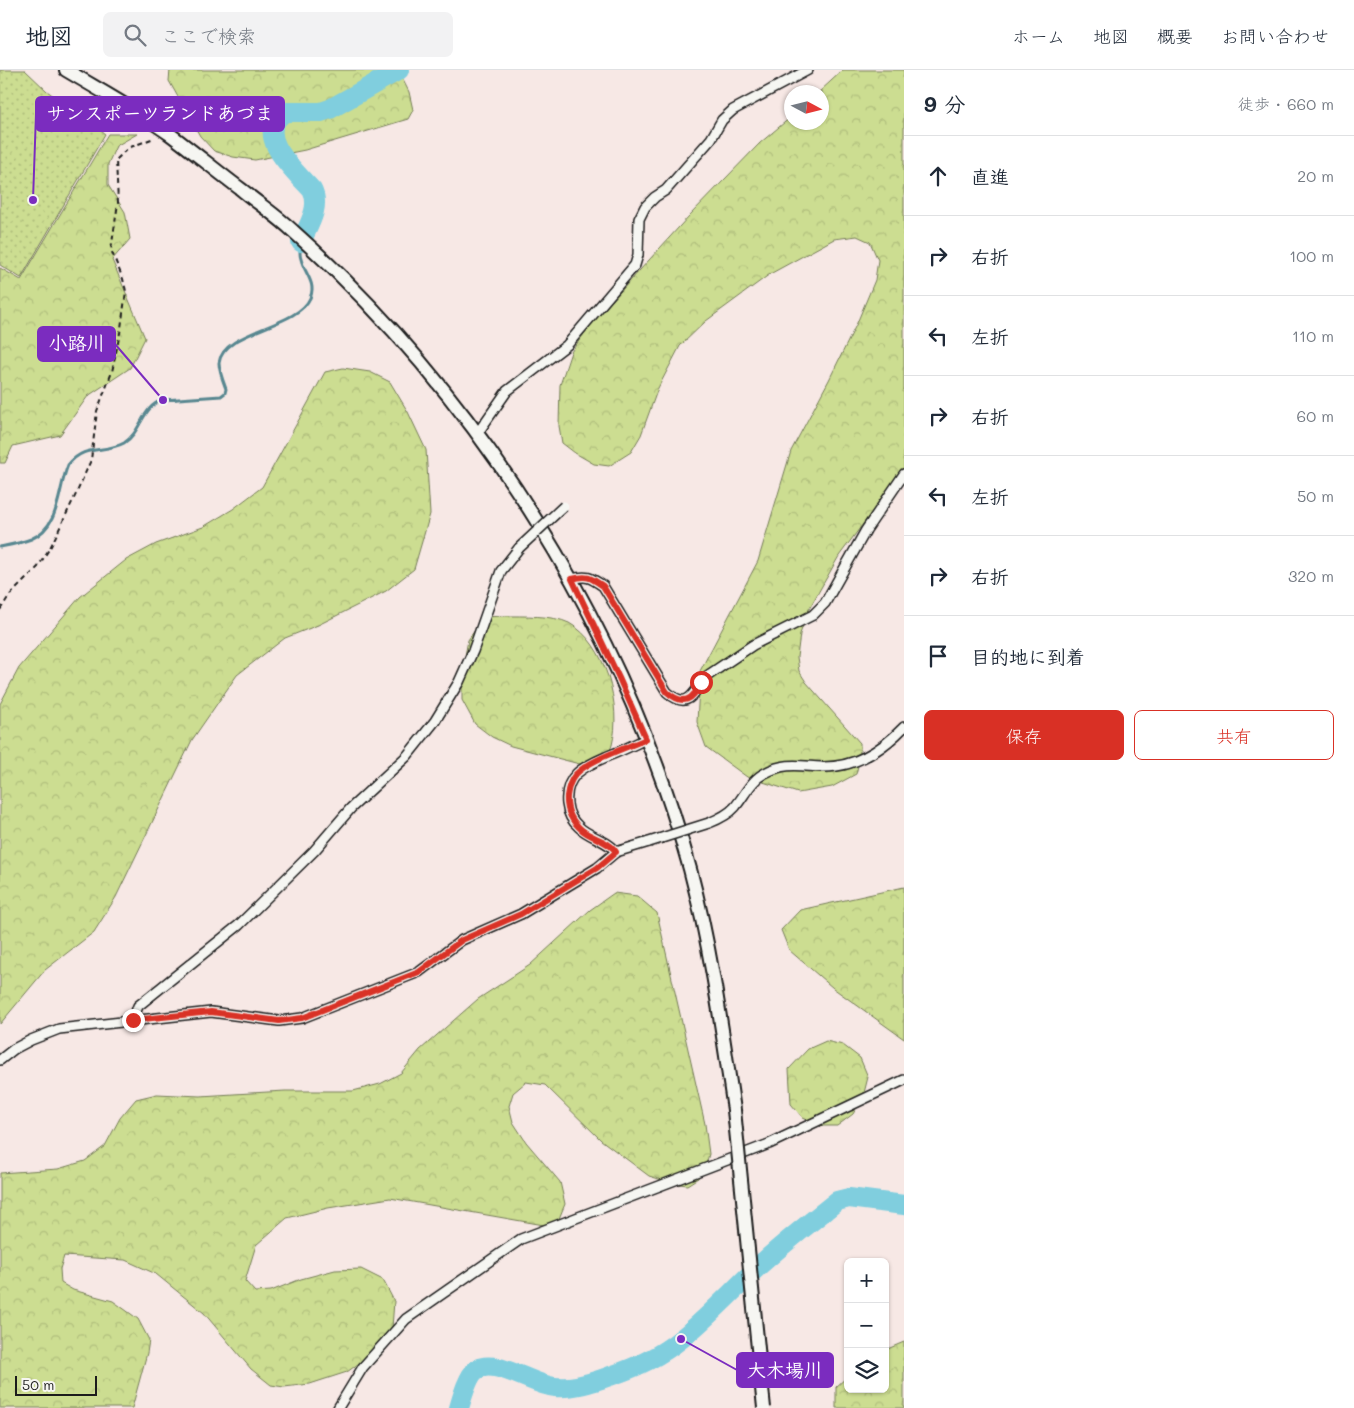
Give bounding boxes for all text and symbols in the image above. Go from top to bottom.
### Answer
search box [103,12,453,57]
text: 地図 [25,20,73,51]
icon: search [121,21,149,49]
text: ここで検索 [161,23,256,48]
text: ホーム [1012,24,1065,48]
text: 地図 [1093,24,1129,48]
text: 概要 [1157,24,1193,48]
text: お問い合わせ [1221,24,1329,48]
north arrow [784,85,829,130]
text: 9 分 [924,90,965,117]
text: 徒歩 · 660 m [1238,93,1334,114]
callout: サンスポーツランドあづま [36,97,284,131]
text: サンスポーツランドあづま [46,100,274,125]
icon: ahead [924,162,952,190]
text: 直進 [971,164,1009,189]
text: 20 m [1297,165,1334,186]
icon: right [924,242,952,270]
text: 右折 [971,244,1009,269]
text: 100 m [1289,245,1334,266]
icon: left [924,322,952,350]
text: 左折 [971,324,1009,349]
text: 110 m [1292,325,1334,346]
callout: 小路川 [38,327,115,361]
text: 小路川 [48,330,106,355]
icon: right [924,402,952,430]
text: 右折 [971,404,1009,429]
text: 60 m [1297,405,1334,426]
icon: left [924,482,952,510]
text: 左折 [971,484,1009,509]
text: 50 m [1297,485,1334,506]
icon: right [924,562,952,590]
text: 右折 [971,564,1009,589]
text: 320 m [1288,565,1334,586]
icon: arrive [924,642,952,670]
text: 目的地に到着 [971,644,1085,669]
route start [690,671,713,694]
button: 保存 [924,710,1124,760]
button: 共有 [1134,710,1334,760]
route end [122,1009,145,1032]
map controls [844,1258,889,1393]
button: + [844,1258,889,1303]
button: − [844,1303,889,1348]
button: layers [844,1348,889,1393]
callout: 大木場川 [737,1353,833,1387]
text: 大木場川 [747,1357,823,1382]
scale bar [15,1373,98,1396]
text: 50 m [22,1375,54,1394]

